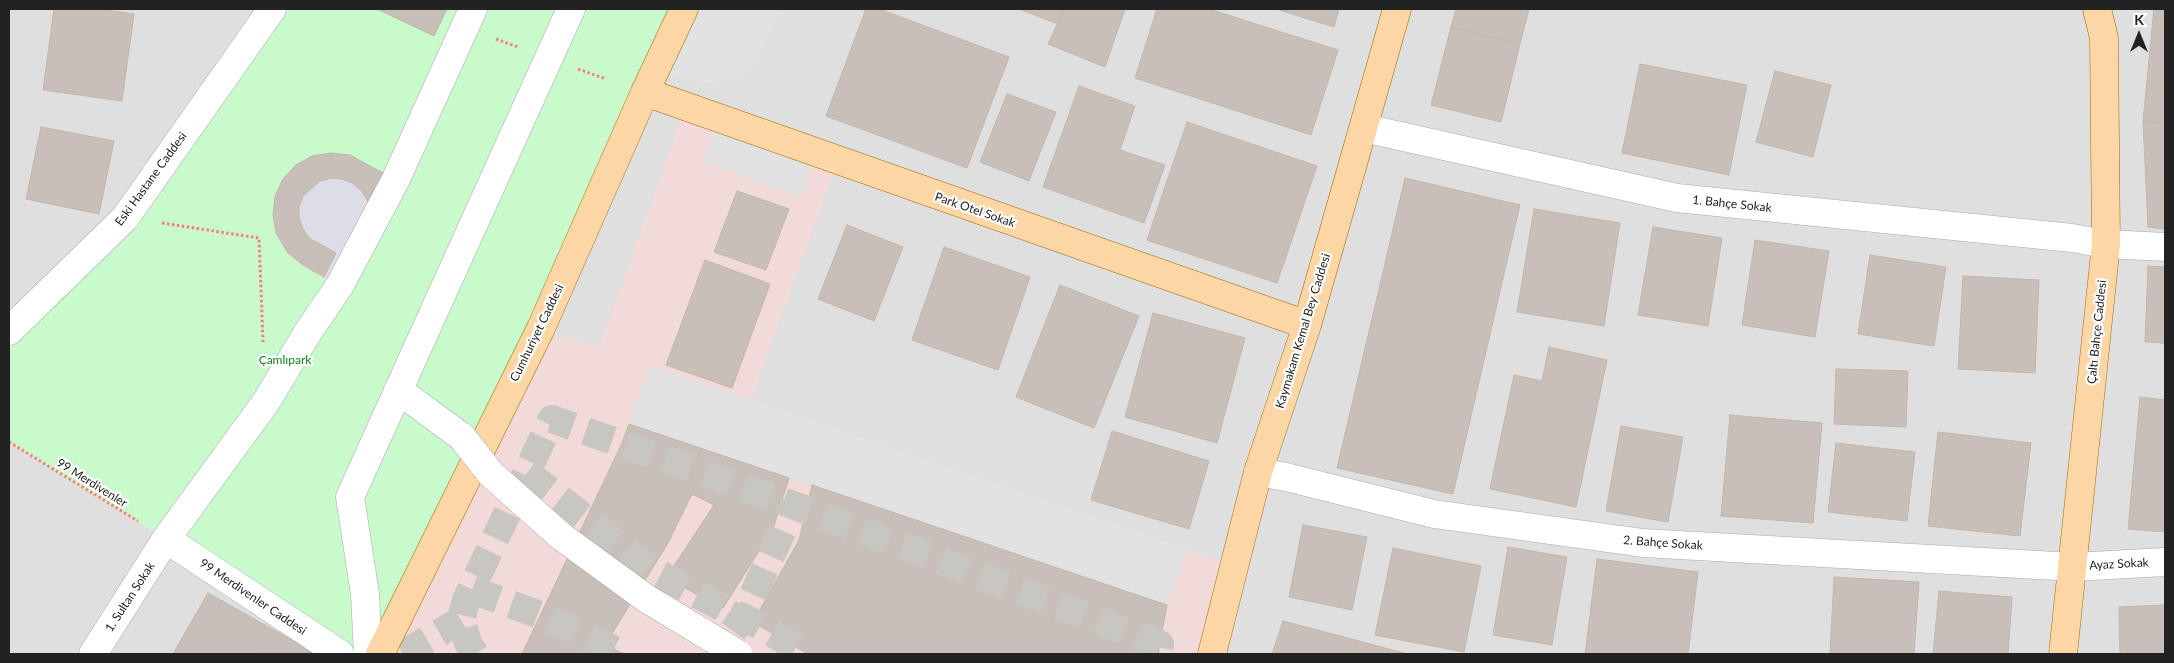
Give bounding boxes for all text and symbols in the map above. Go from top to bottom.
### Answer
north arrow [2114,10,2164,60]
text: K [2134,11,2144,28]
street label: Eski Hastane Caddesi [112,129,190,229]
street label: Park Otel Sokak [933,190,1017,230]
street label: 1. Bahçe Sokak [1692,193,1772,215]
street label: Kaymakam Kemal Bey Caddesi [1273,252,1333,410]
street label: Çaltı Bahçe Caddesi [2084,279,2110,385]
street label: Cumhuriyet Caddesi [507,282,567,384]
park label: Çamlıpark [259,353,311,367]
street label: 99 Merdivenler [54,456,130,510]
street label: 2. Bahçe Sokak [1623,533,1703,553]
street label: Ayaz Sokak [2089,555,2149,573]
street label: 99 Merdivenler Caddesi [197,556,309,638]
street label: 1. Sultan Sokak [102,559,158,635]

